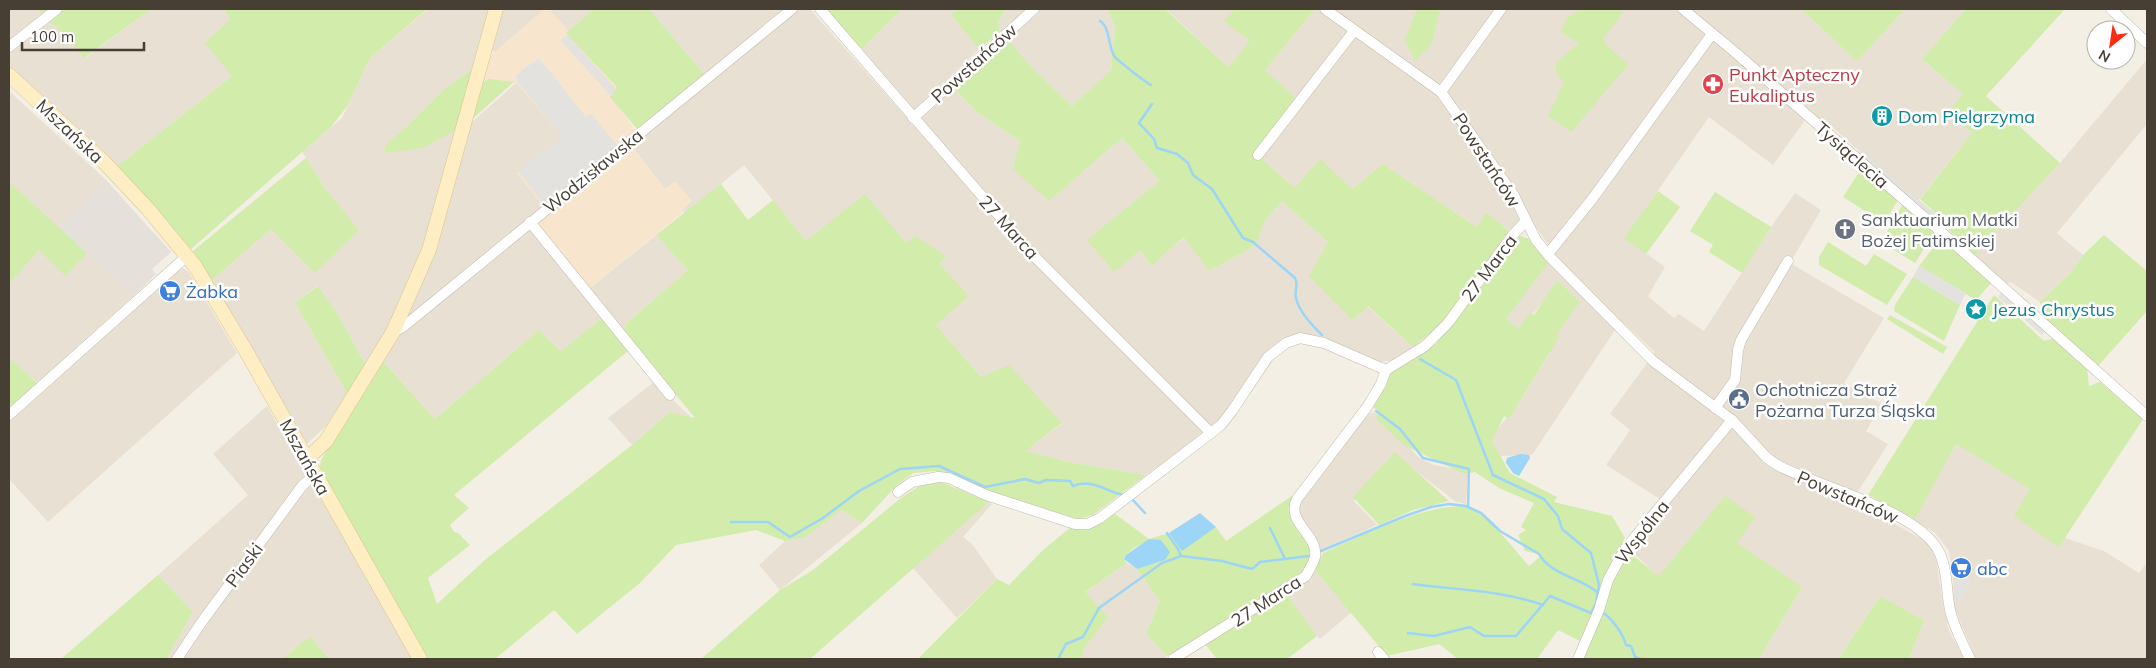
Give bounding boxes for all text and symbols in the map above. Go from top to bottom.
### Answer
street label: Powstańców [926,18,1022,108]
scale bar [22,20,145,52]
north arrow [2086,20,2136,70]
text: 100 m [30,27,74,46]
text: N [2095,46,2114,67]
place label: Punkt Apteczny Eukaliptus [1729,63,1860,107]
pharmacy icon: Punkt Apteczny Eukaliptus [1701,72,1725,96]
street label: Mszańska [32,94,108,168]
building icon: Dom Pielgrzyma [1870,104,1894,128]
place label: Dom Pielgrzyma [1898,105,2035,128]
street label: Powstańców [1448,108,1526,212]
street label: Tysiąclecia [1810,117,1894,193]
street label: Wodzisławska [538,124,648,218]
street label: 27 Marca [974,190,1044,264]
place label: Sanktuarium Matki Bożej Fatimskiej [1861,208,2018,252]
church icon: Sanktuarium Matki Bożej Fatimskiej [1833,217,1857,241]
street label: 27 Marca [1456,230,1522,306]
supermarket icon: Żabka [158,279,182,303]
place label: Żabka [186,280,238,303]
place icon: Jezus Chrystus [1964,297,1988,321]
place label: Jezus Chrystus [1992,298,2115,321]
place label: Ochotnicza Straż Pożarna Turza Śląska [1755,378,1936,422]
public building icon: Ochotnicza Straż Pożarna Turza Śląska [1727,387,1751,411]
street label: Mszańska [275,415,335,499]
street label: Powstańców [1794,465,1902,529]
street label: Wspólna [1610,496,1674,568]
street label: Piaski [220,538,268,592]
supermarket icon: abc [1949,556,1973,580]
place label: abc [1977,557,2008,580]
street label: 27 Marca [1227,570,1305,632]

